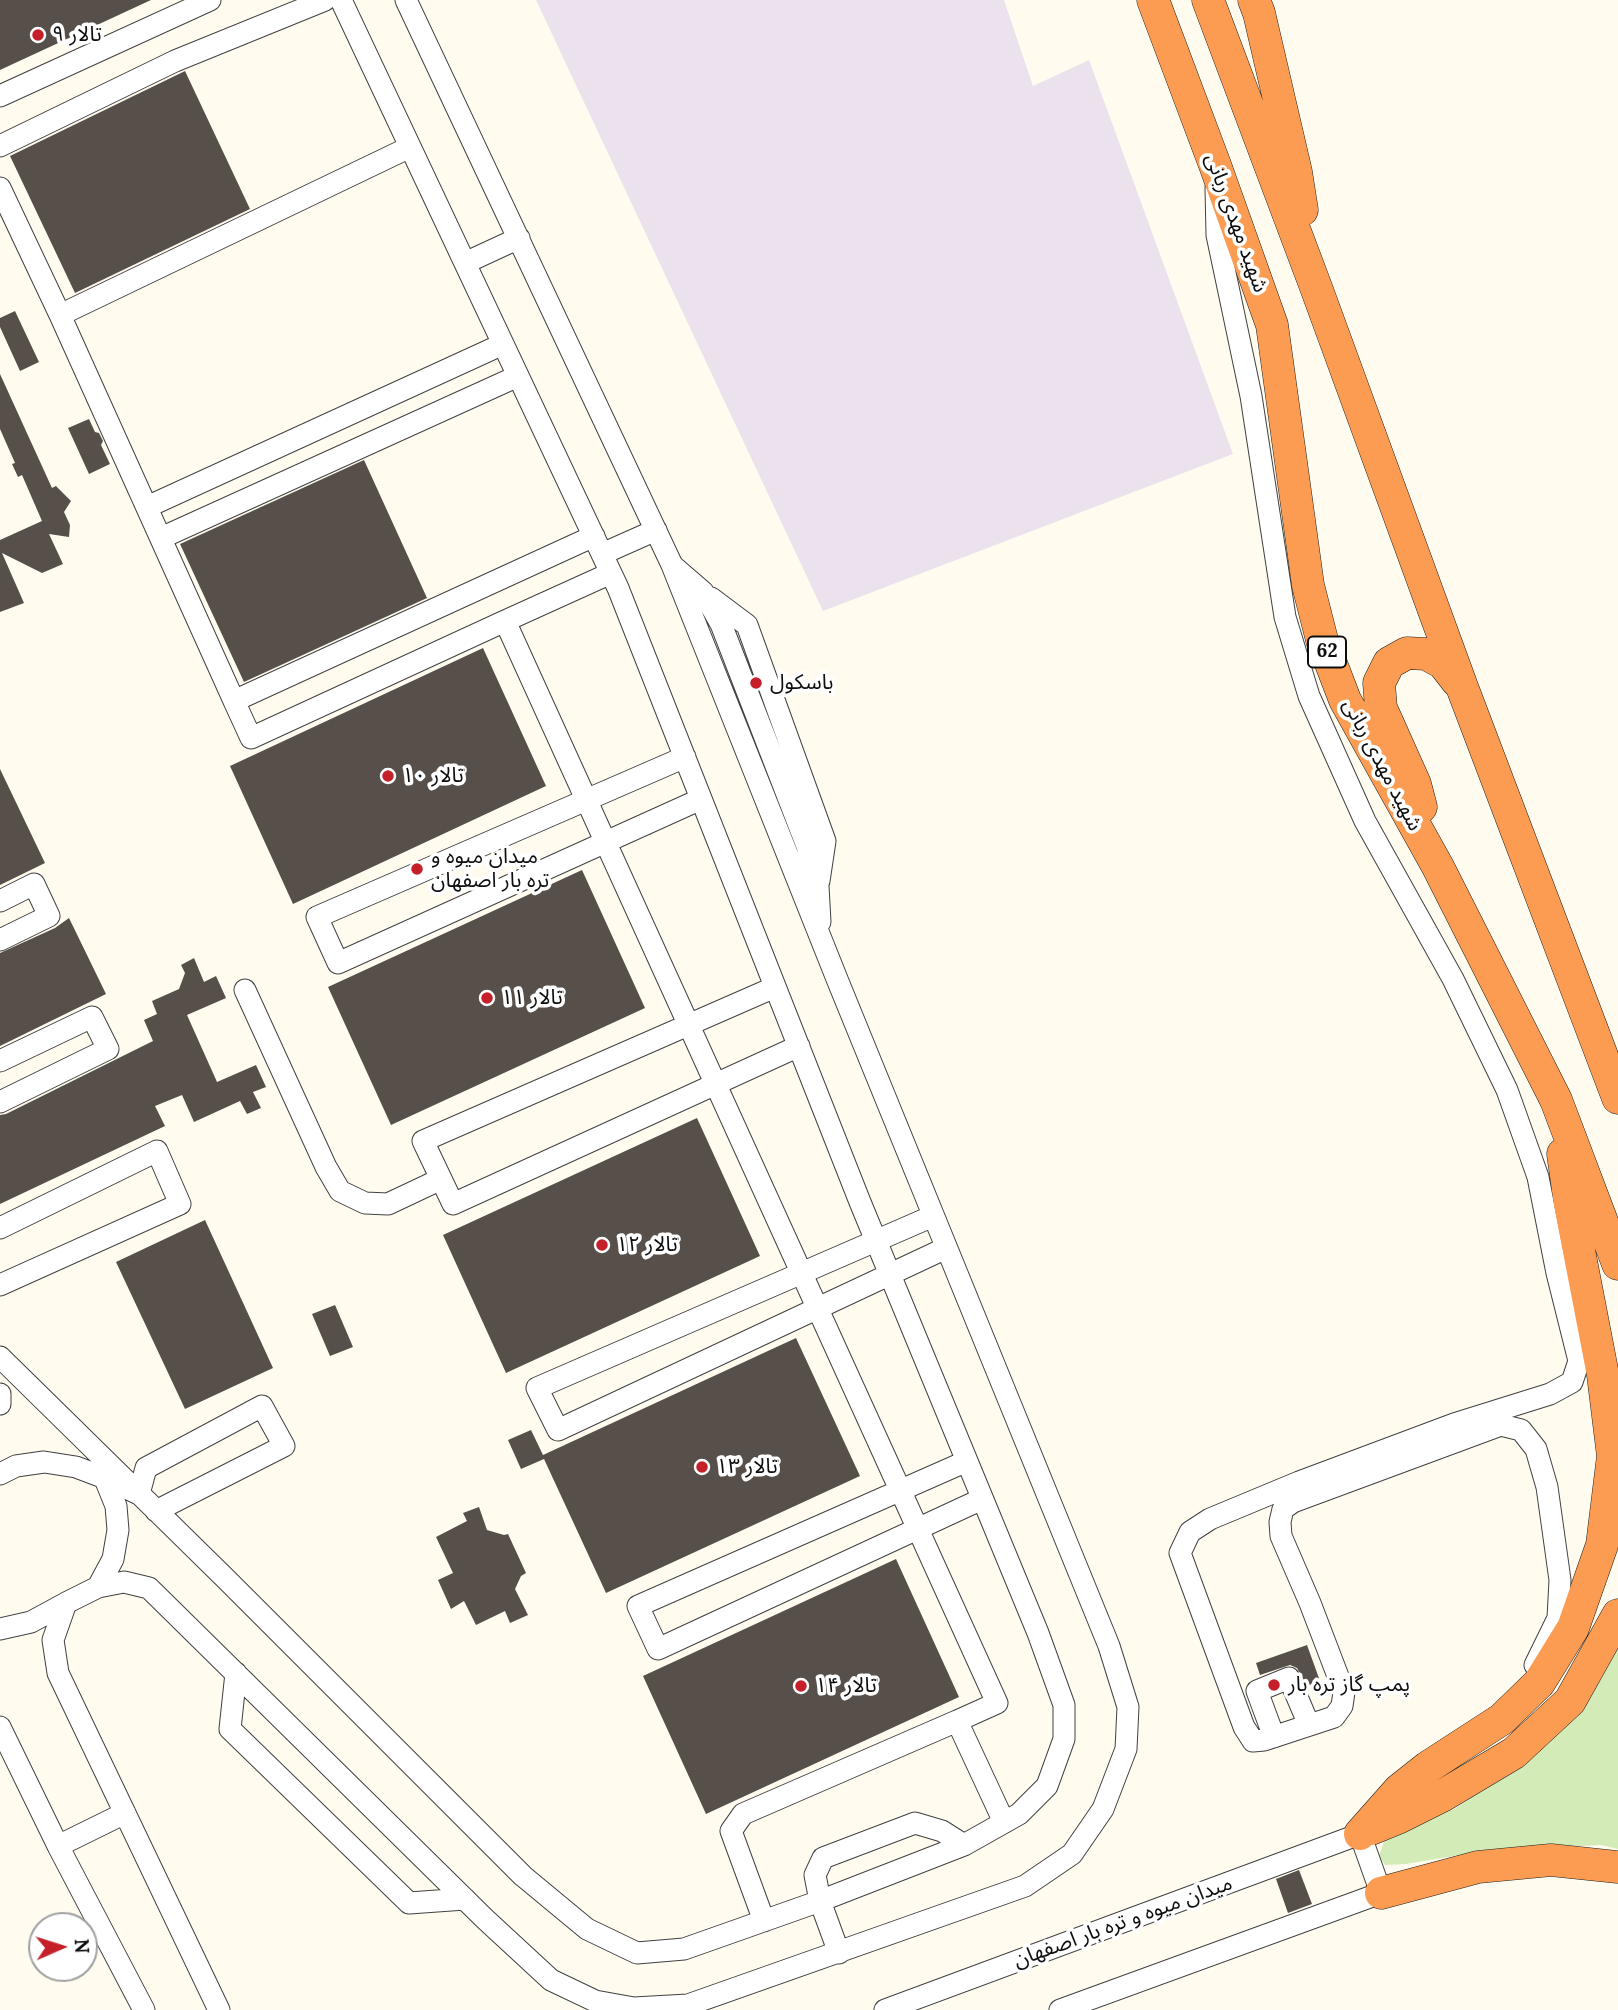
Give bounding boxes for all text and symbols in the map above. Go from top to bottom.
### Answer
place label: تالار ۹ [52,22,102,48]
marker: تالار ۹ [30,27,46,43]
street label: شهید مهدی ربانی [1199,150,1273,296]
road number: 62 [1308,636,1346,667]
place label: باسكول [770,670,833,696]
marker: باسكول [748,675,764,691]
street label: شهید مهدی ربانی [1337,695,1427,835]
place label: تالار ۱۰ [402,763,464,789]
marker: تالار ۱۰ [380,768,396,784]
place label: میدان میوه و تره بار اصفهان [431,844,549,894]
marker: میدان میوه و تره بار اصفهان [409,861,425,877]
place label: تالار ۱۱ [501,985,563,1011]
marker: تالار ۱۱ [479,990,495,1006]
place label: تالار ۱۲ [616,1232,678,1258]
marker: تالار ۱۲ [594,1237,610,1253]
place label: تالار ۱۳ [716,1454,778,1480]
marker: تالار ۱۳ [694,1459,710,1475]
place label: پمپ گاز تره بار [1288,1672,1410,1698]
place label: تالار ۱۴ [815,1673,877,1699]
marker: پمپ گاز تره بار [1266,1677,1282,1693]
marker: تالار ۱۴ [793,1678,809,1694]
street label: میدان میوه و تره بار اصفهان [1010,1871,1236,1973]
north arrow [28,1912,98,1982]
text: N [70,1938,94,1954]

